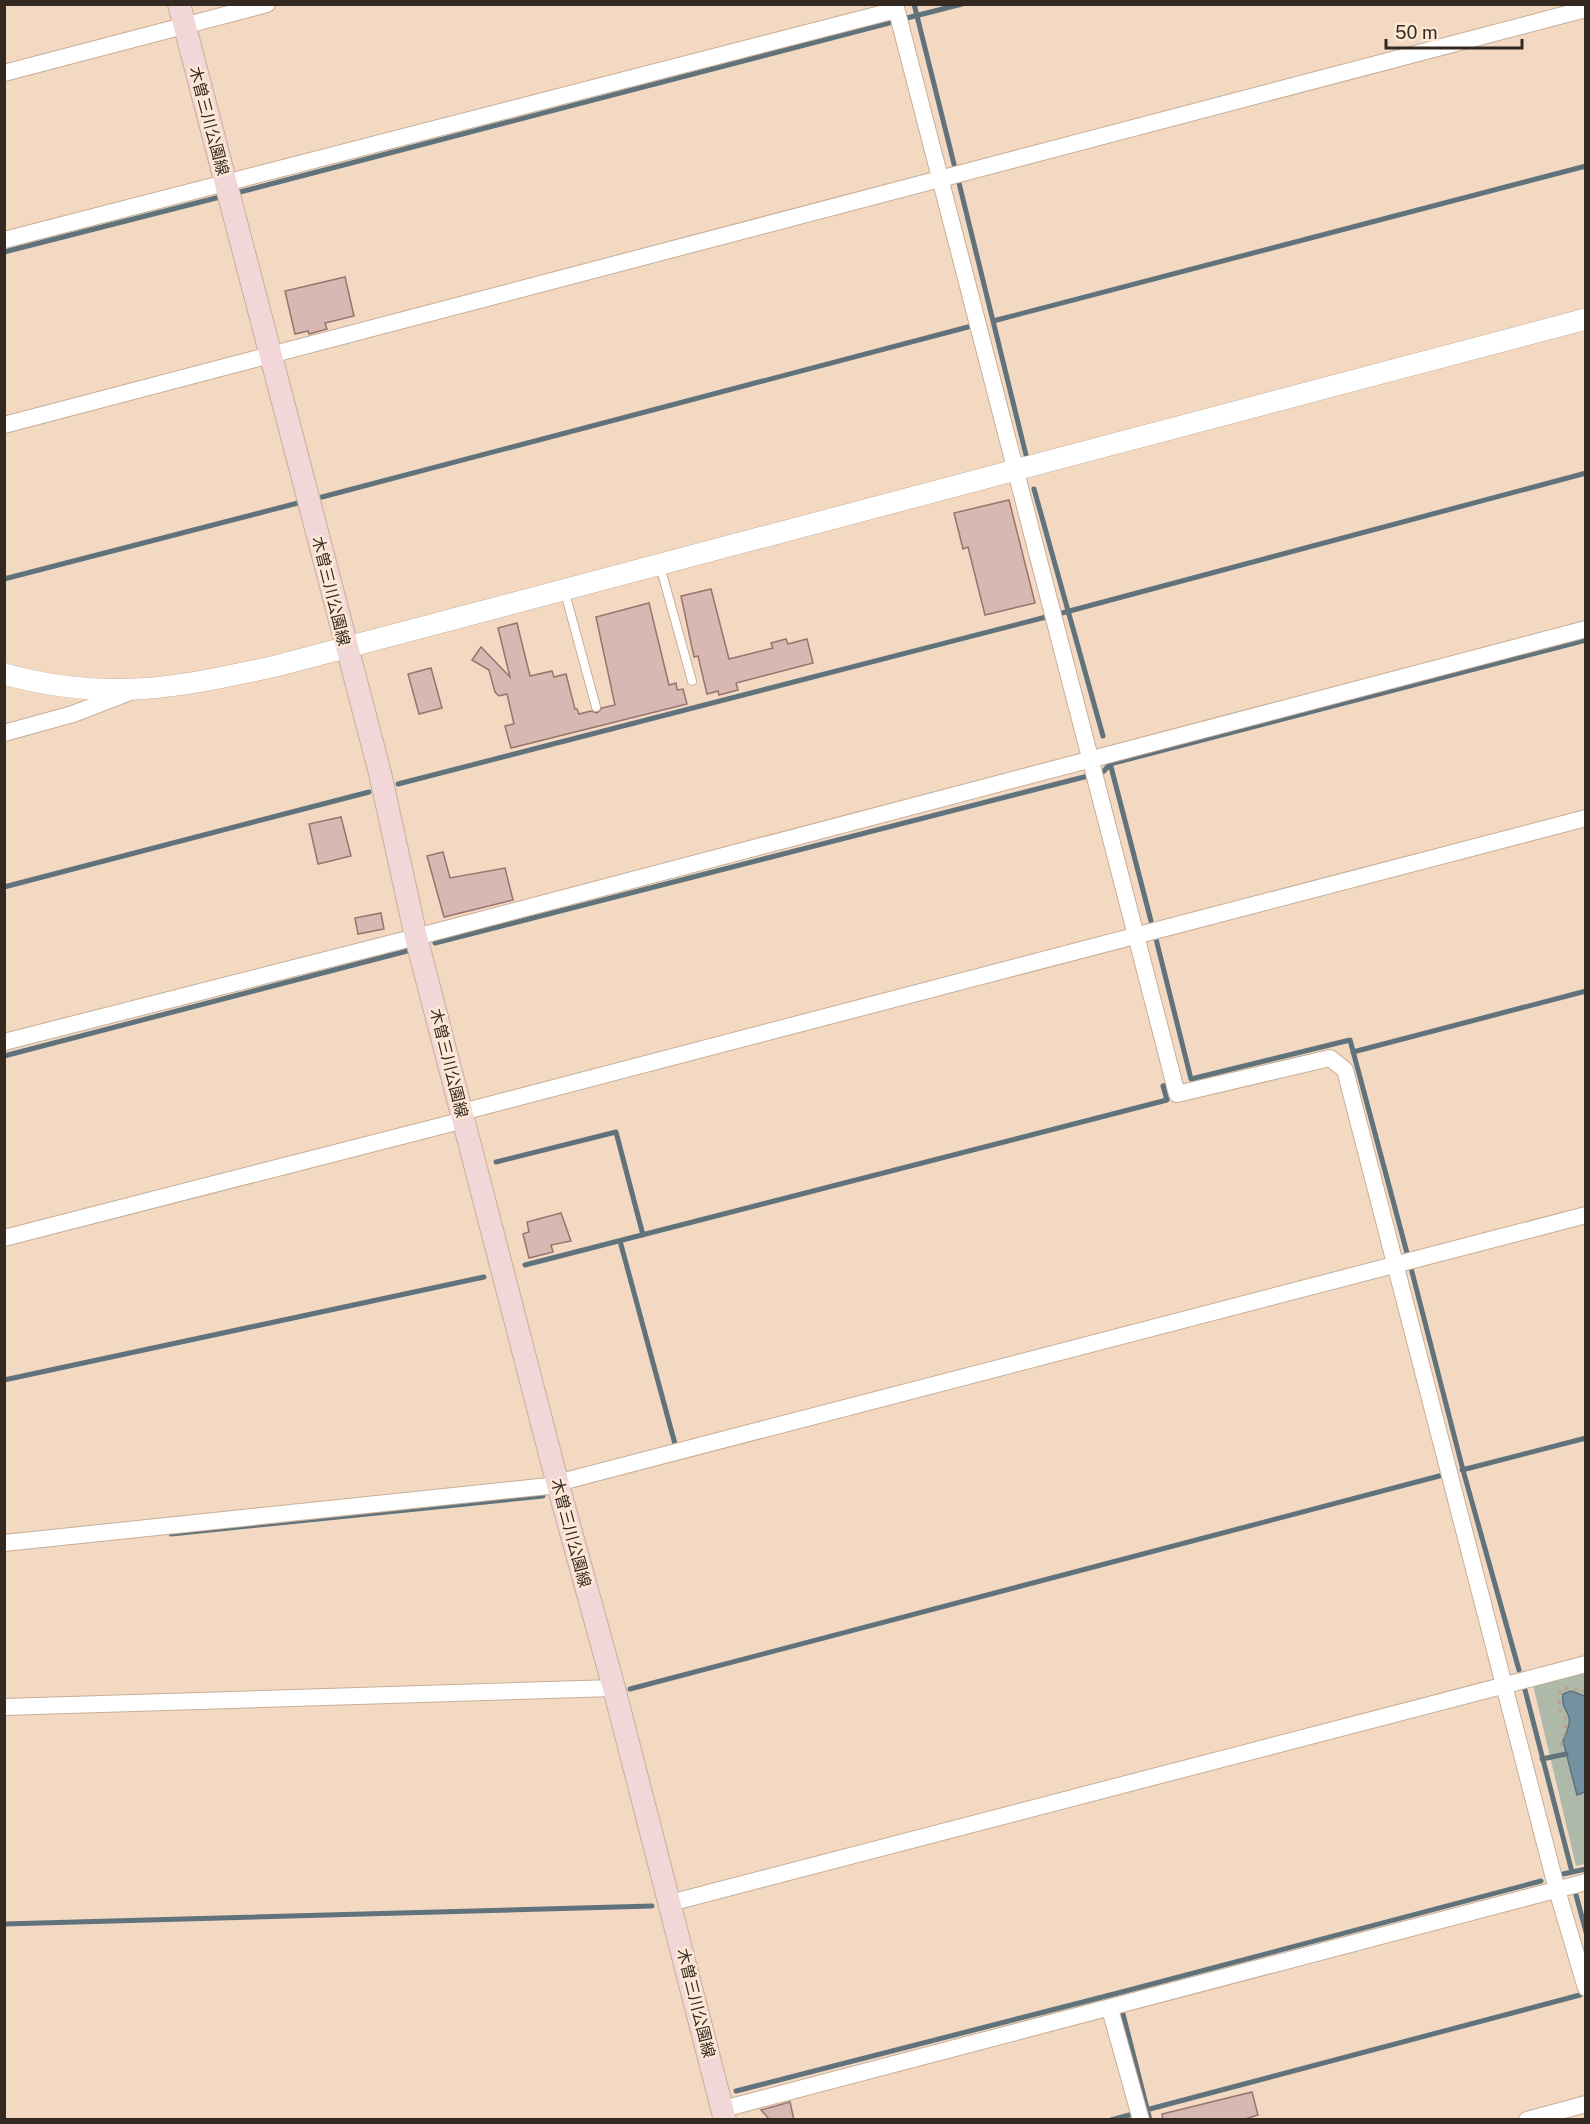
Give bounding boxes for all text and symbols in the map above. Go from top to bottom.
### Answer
scale bar [1386,12,1522,50]
text: 50 m [1395,22,1438,43]
street label: 木曽三川公園線 [185,64,233,178]
street label: 木曽三川公園線 [308,534,354,648]
street label: 木曽三川公園線 [426,1006,472,1120]
street label: 木曽三川公園線 [547,1476,595,1590]
street label: 木曽三川公園線 [673,1946,719,2060]

